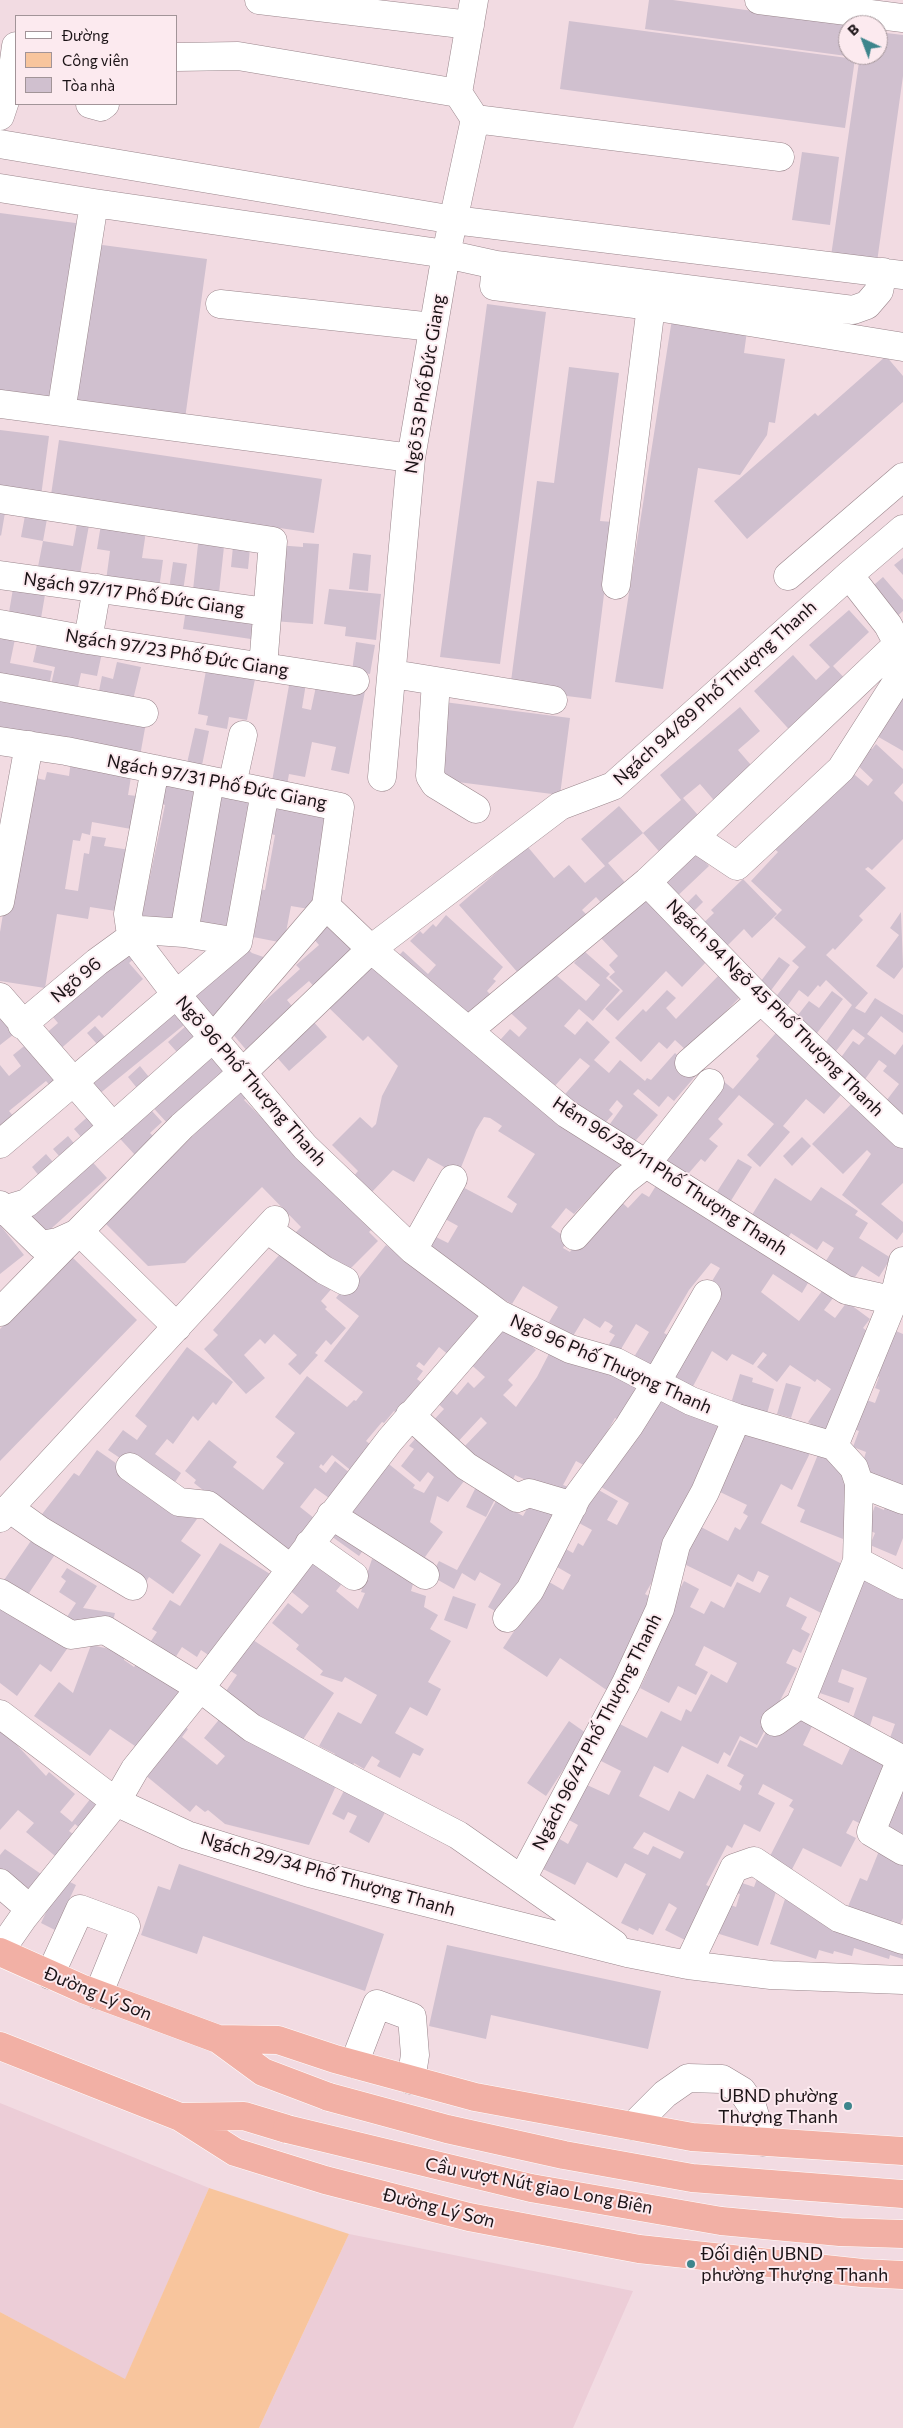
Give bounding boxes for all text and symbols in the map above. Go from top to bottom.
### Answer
legend [15,15,178,105]
north arrow [838,15,888,65]
text: B [844,20,862,39]
text: Đường [62,26,109,44]
text: Công viên [62,51,129,69]
text: Tòa nhà [62,76,115,94]
street label: Ngõ 53 Phố Đức Giang [400,293,450,475]
street label: Ngách 97/17 Phố Đức Giang [22,568,246,620]
street label: Ngách 94/89 Phố Thượng Thanh [609,596,821,790]
street label: Ngách 97/23 Phố Đức Giang [64,625,290,681]
street label: Ngách 97/31 Phố Đức Giang [105,750,329,814]
street label: Ngách 94 Ngõ 45 Phố Thượng Thanh [662,895,888,1121]
street label: Ngõ 96 [46,953,106,1007]
street label: Ngõ 96 Phố Thượng Thanh [171,991,331,1171]
street label: Hẻm 96/38/11 Phố Thượng Thanh [549,1092,791,1260]
street label: Ngõ 96 Phố Thượng Thanh [507,1310,715,1418]
street label: Ngách 96/47 Phố Thượng Thanh [528,1610,666,1854]
street label: Ngách 29/34 Phố Thượng Thanh [198,1827,458,1921]
street label: Đường Lý Sơn [41,1963,155,2025]
place label: UBND phường Thượng Thanh [718,2085,838,2128]
marker: UBND phường Thượng Thanh [842,2100,854,2112]
street label: Cầu vượt Nút giao Long Biên [423,2153,655,2219]
street label: Đường Lý Sơn [381,2184,497,2232]
place label: Đối diện UBND phường Thượng Thanh [701,2243,888,2286]
marker: Đối diện UBND phường Thượng Thanh [685,2258,697,2270]

